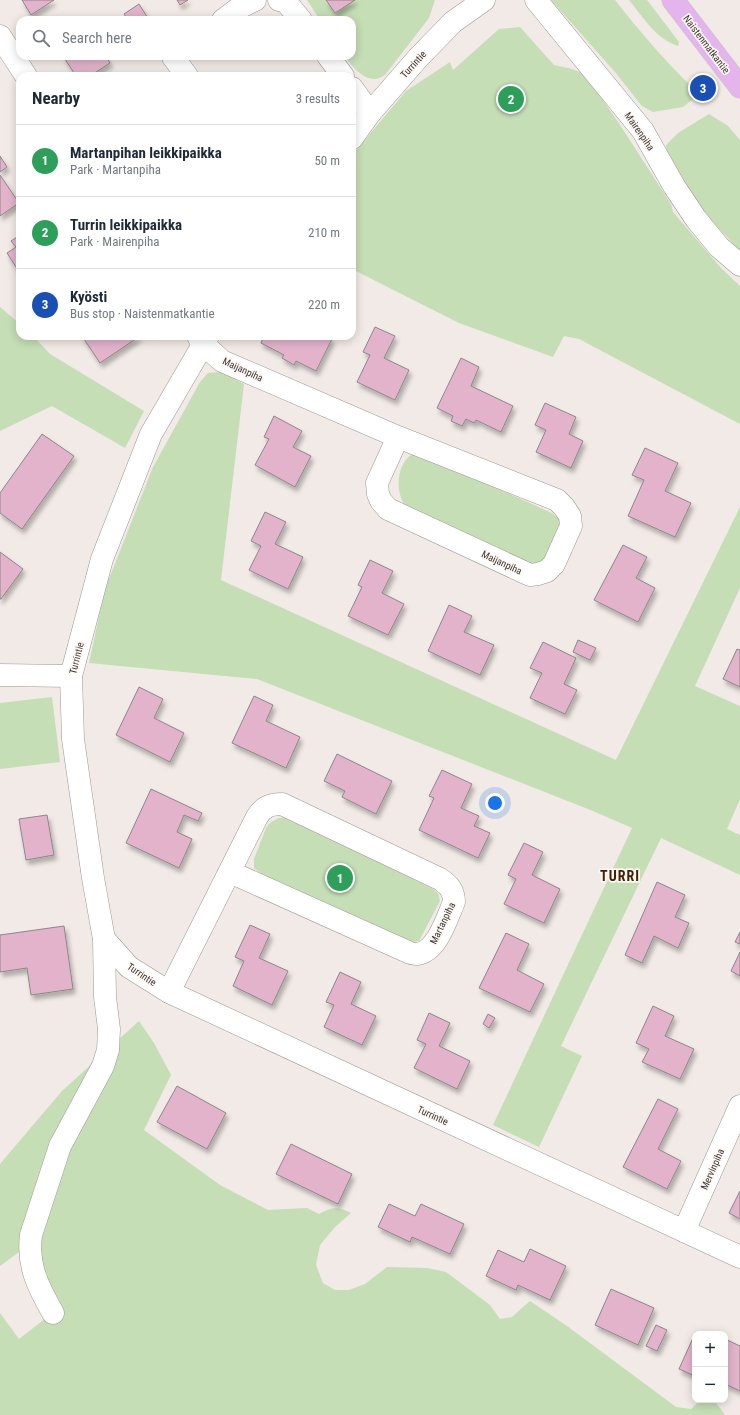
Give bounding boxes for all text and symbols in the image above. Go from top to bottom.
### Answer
street label: Naistenmatkantie [681,13,732,76]
search box [16,16,356,60]
icon: search [30,27,52,49]
text: Search here [62,29,132,47]
street label: Turrintie [398,48,429,80]
pin: 3 [690,73,716,103]
pin: 2 [498,84,524,114]
text: Nearby [32,88,80,108]
text: 3 results [296,91,340,106]
street label: Mairenpiha [622,110,657,153]
text: Martanpihan leikkipaikka [70,144,222,162]
text: 1 [42,153,48,168]
text: 50 m [314,153,340,168]
text: Park · Martanpiha [70,162,161,177]
text: Turrin leikkipaikka [70,216,182,234]
text: 2 [42,225,48,240]
text: 210 m [308,225,340,240]
text: Park · Mairenpiha [70,234,159,249]
text: Kyösti [70,288,107,306]
text: 3 [42,297,48,312]
text: 220 m [308,297,340,312]
text: Bus stop · Naistenmatkantie [70,306,215,321]
street label: Maijanpiha [221,355,265,384]
street label: Maijanpiha [480,548,524,577]
street label: Turrintie [67,641,86,675]
your location [485,793,505,813]
pin: 1 [327,863,353,893]
district label: TURRI [600,868,640,884]
street label: Martanpiha [428,900,457,946]
street label: Turrintie [125,961,159,988]
street label: Turrintie [416,1104,450,1127]
street label: Mervinpiha [699,1147,726,1191]
map controls [692,1331,728,1403]
button: + [692,1331,728,1367]
button: − [692,1367,728,1403]

